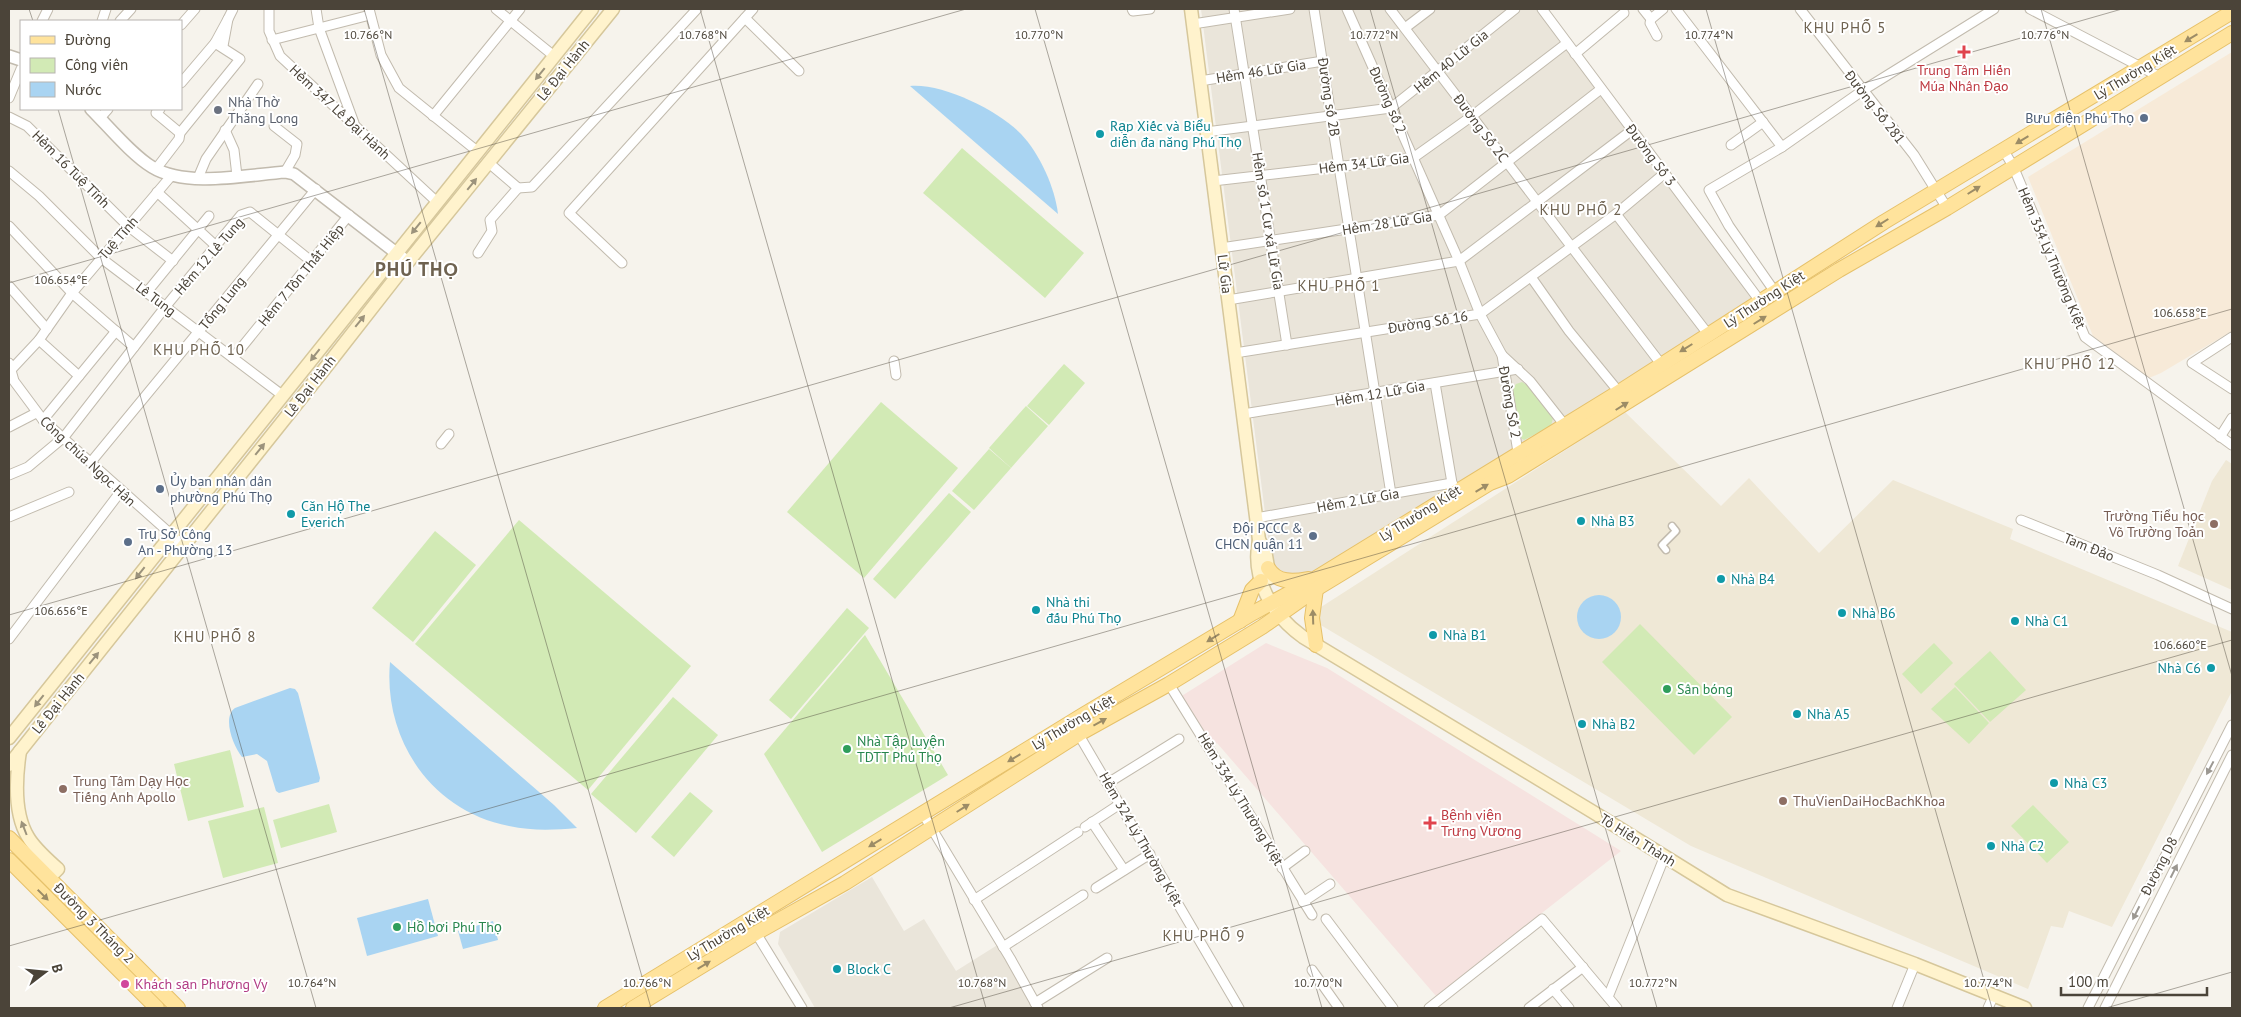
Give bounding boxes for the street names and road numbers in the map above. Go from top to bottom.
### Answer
street label: Hẻm 40 Lữ Gia [1410,25,1492,97]
street label: Lê Đại Hành [533,36,593,104]
street label: Lý Thường Kiệt [2091,40,2180,104]
street label: Hẻm 46 Lữ Gia [1215,55,1307,87]
street label: Đường số 2B [1314,55,1344,138]
street label: Hẻm 347 Lê Đại Hành [286,61,394,163]
street label: Đường số 2 [1365,63,1411,136]
street label: Đường Số 281 [1840,66,1909,147]
street label: Đường Số 2C [1449,89,1513,166]
street label: Đường Số 3 [1621,120,1680,190]
street label: Hẻm 16 Tuệ Tĩnh [28,126,114,212]
street label: Hẻm 34 Lữ Gia [1318,149,1410,177]
street label: Hẻm số 1 Cư xá Lữ Gia [1248,151,1288,291]
street label: Hẻm 354 Lý Thường Kiệt [2014,185,2090,332]
street label: Hẻm 28 Lữ Gia [1341,207,1433,239]
street label: Tuệ Tĩnh [94,213,142,263]
street label: Hẻm 12 Lê Tung [170,213,248,299]
street label: Hẻm 7 Tôn Thất Hiệp [254,220,348,330]
street label: Lữ Gia [1214,253,1236,295]
street label: Lý Thường Kiệt [1720,266,1808,332]
street label: Tổng Lung [195,272,249,334]
street label: Lê Tung [132,278,180,320]
street label: Đường Số 16 [1386,307,1469,337]
street label: Lê Đại Hành [280,352,340,420]
street label: Đường Số 2 [1495,364,1525,440]
street label: Hẻm 12 Lữ Gia [1334,376,1426,410]
street label: Công chúa Ngọc Hân [36,412,140,510]
street label: Lý Thường Kiệt [1376,481,1464,545]
street label: Hẻm 2 Lữ Gia [1315,484,1401,516]
street label: Tam Đảo [2061,529,2117,565]
street label: Lê Đại Hành [28,669,88,737]
street label: Lý Thường Kiệt [1029,690,1118,754]
street label: Hẻm 334 Lý Thường Kiệt [1194,729,1288,869]
street label: Hẻm 324 Lý Thường Kiệt [1095,769,1187,909]
street label: Tô Hiến Thành [1597,809,1679,871]
street label: Đường D8 [2136,834,2181,899]
street label: Đường 3 Tháng 2 [49,878,138,967]
street label: Lý Thường Kiệt [684,901,773,965]

